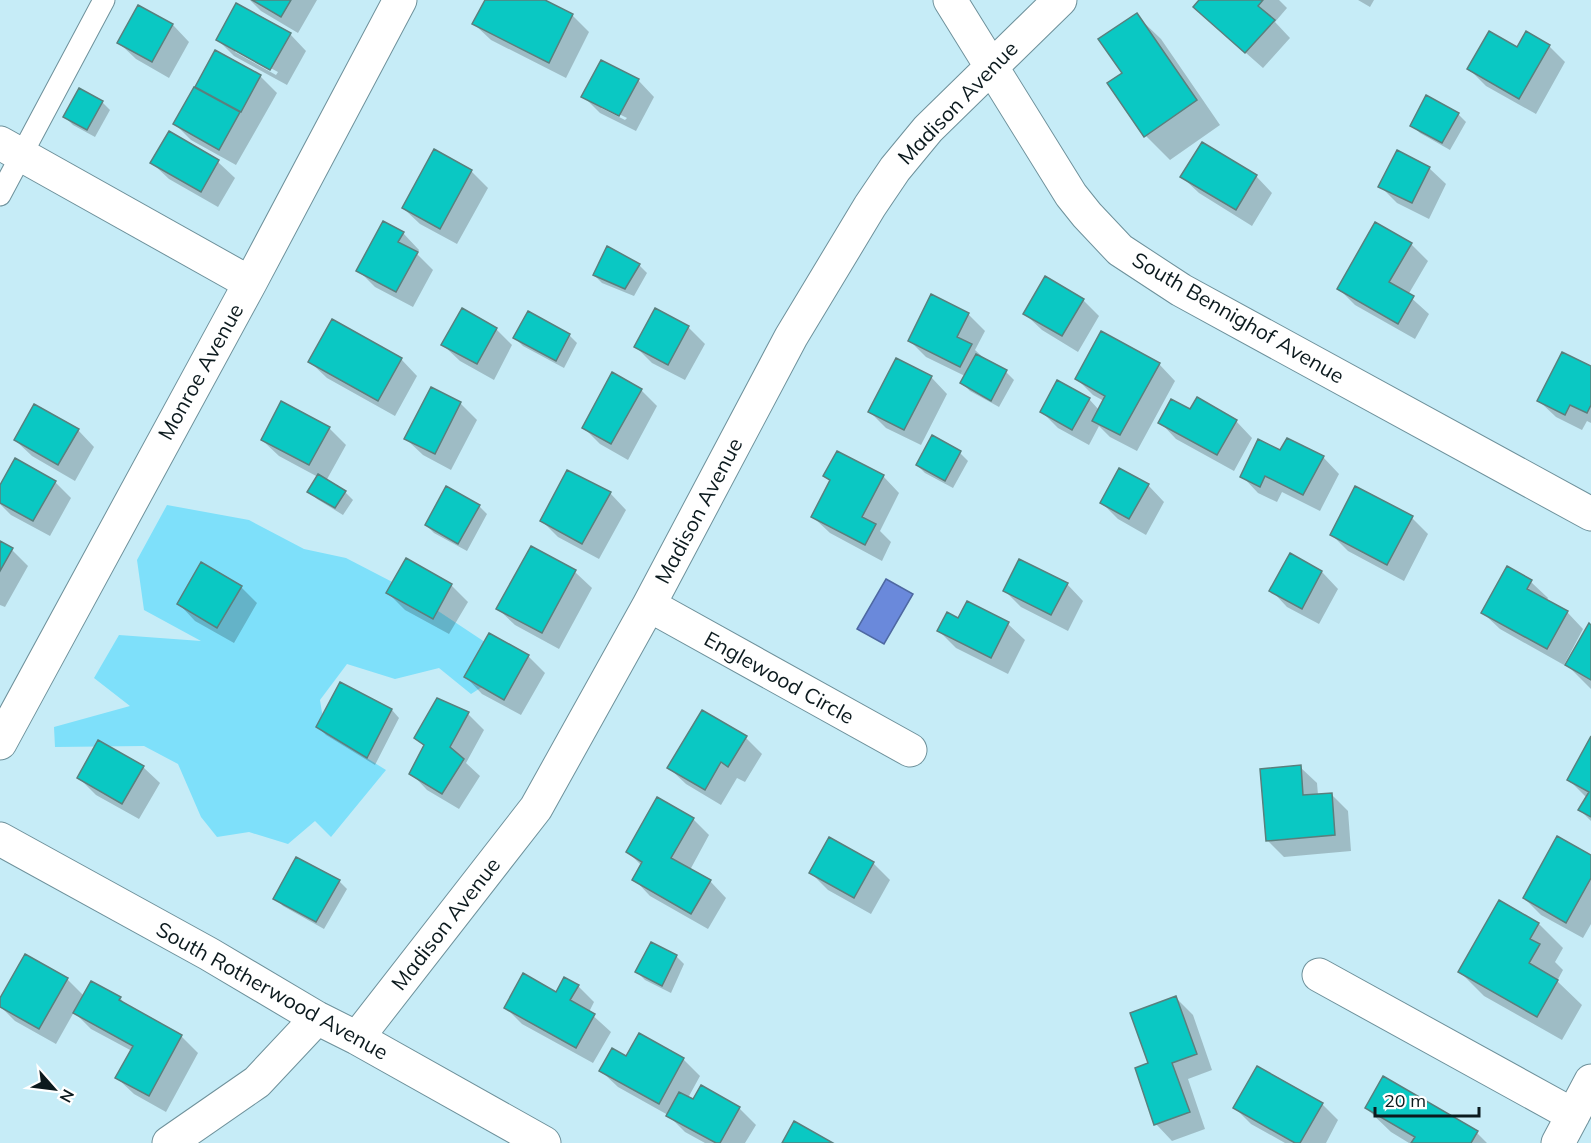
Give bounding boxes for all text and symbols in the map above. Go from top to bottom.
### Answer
street label: Madison Avenue [892,35,1023,169]
street label: South Bennighof Avenue [1128,246,1349,388]
street label: Monroe Avenue [152,299,248,444]
street label: Madison Avenue [649,433,748,588]
street label: Englewood Circle [700,625,859,729]
street label: Madison Avenue [385,852,505,995]
street label: South Rotherwood Avenue [152,915,393,1065]
north arrow [24,1059,84,1119]
scale bar [1375,1080,1478,1118]
text: N [56,1086,79,1106]
text: 20 m [1384,1089,1426,1112]

